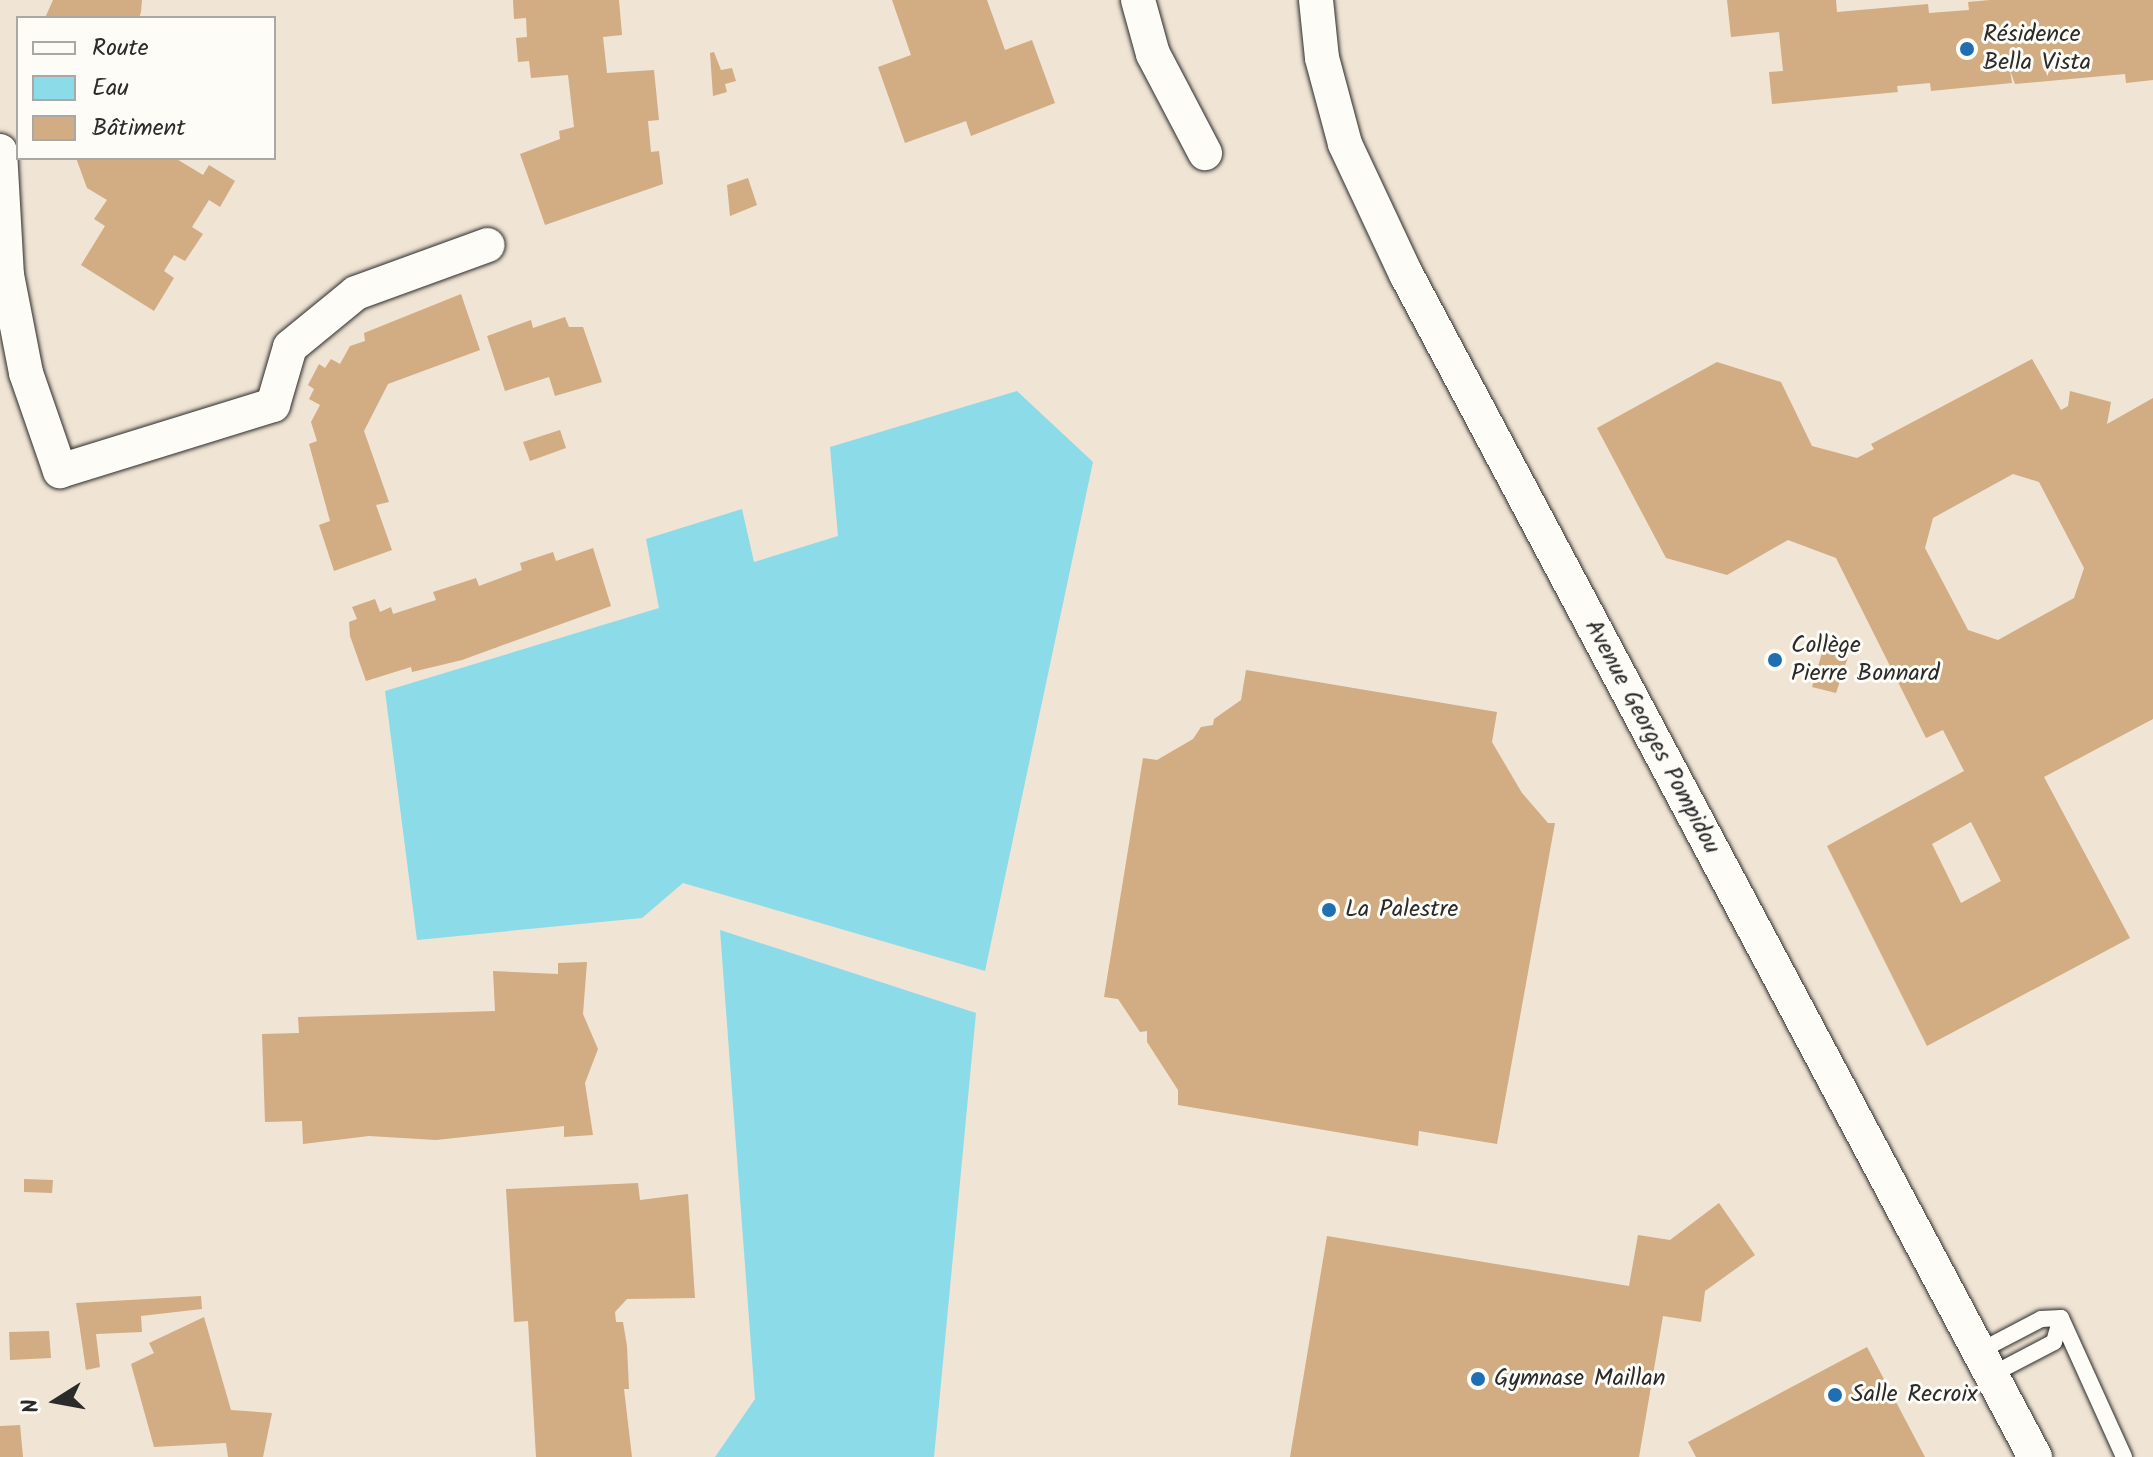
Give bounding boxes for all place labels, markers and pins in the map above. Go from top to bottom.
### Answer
place label: Résidence Bella Vista [1983,21,2091,77]
marker: Résidence Bella Vista [1958,40,1976,58]
place label: Collège Pierre Bonnard [1791,632,1940,688]
marker: Collège Pierre Bonnard [1766,651,1784,669]
place label: La Palestre [1345,896,1458,924]
marker: La Palestre [1320,901,1338,919]
place label: Gymnase Maillan [1494,1365,1665,1393]
marker: Gymnase Maillan [1469,1370,1487,1388]
place label: Salle Recroix [1851,1381,1977,1409]
marker: Salle Recroix [1826,1386,1844,1404]

